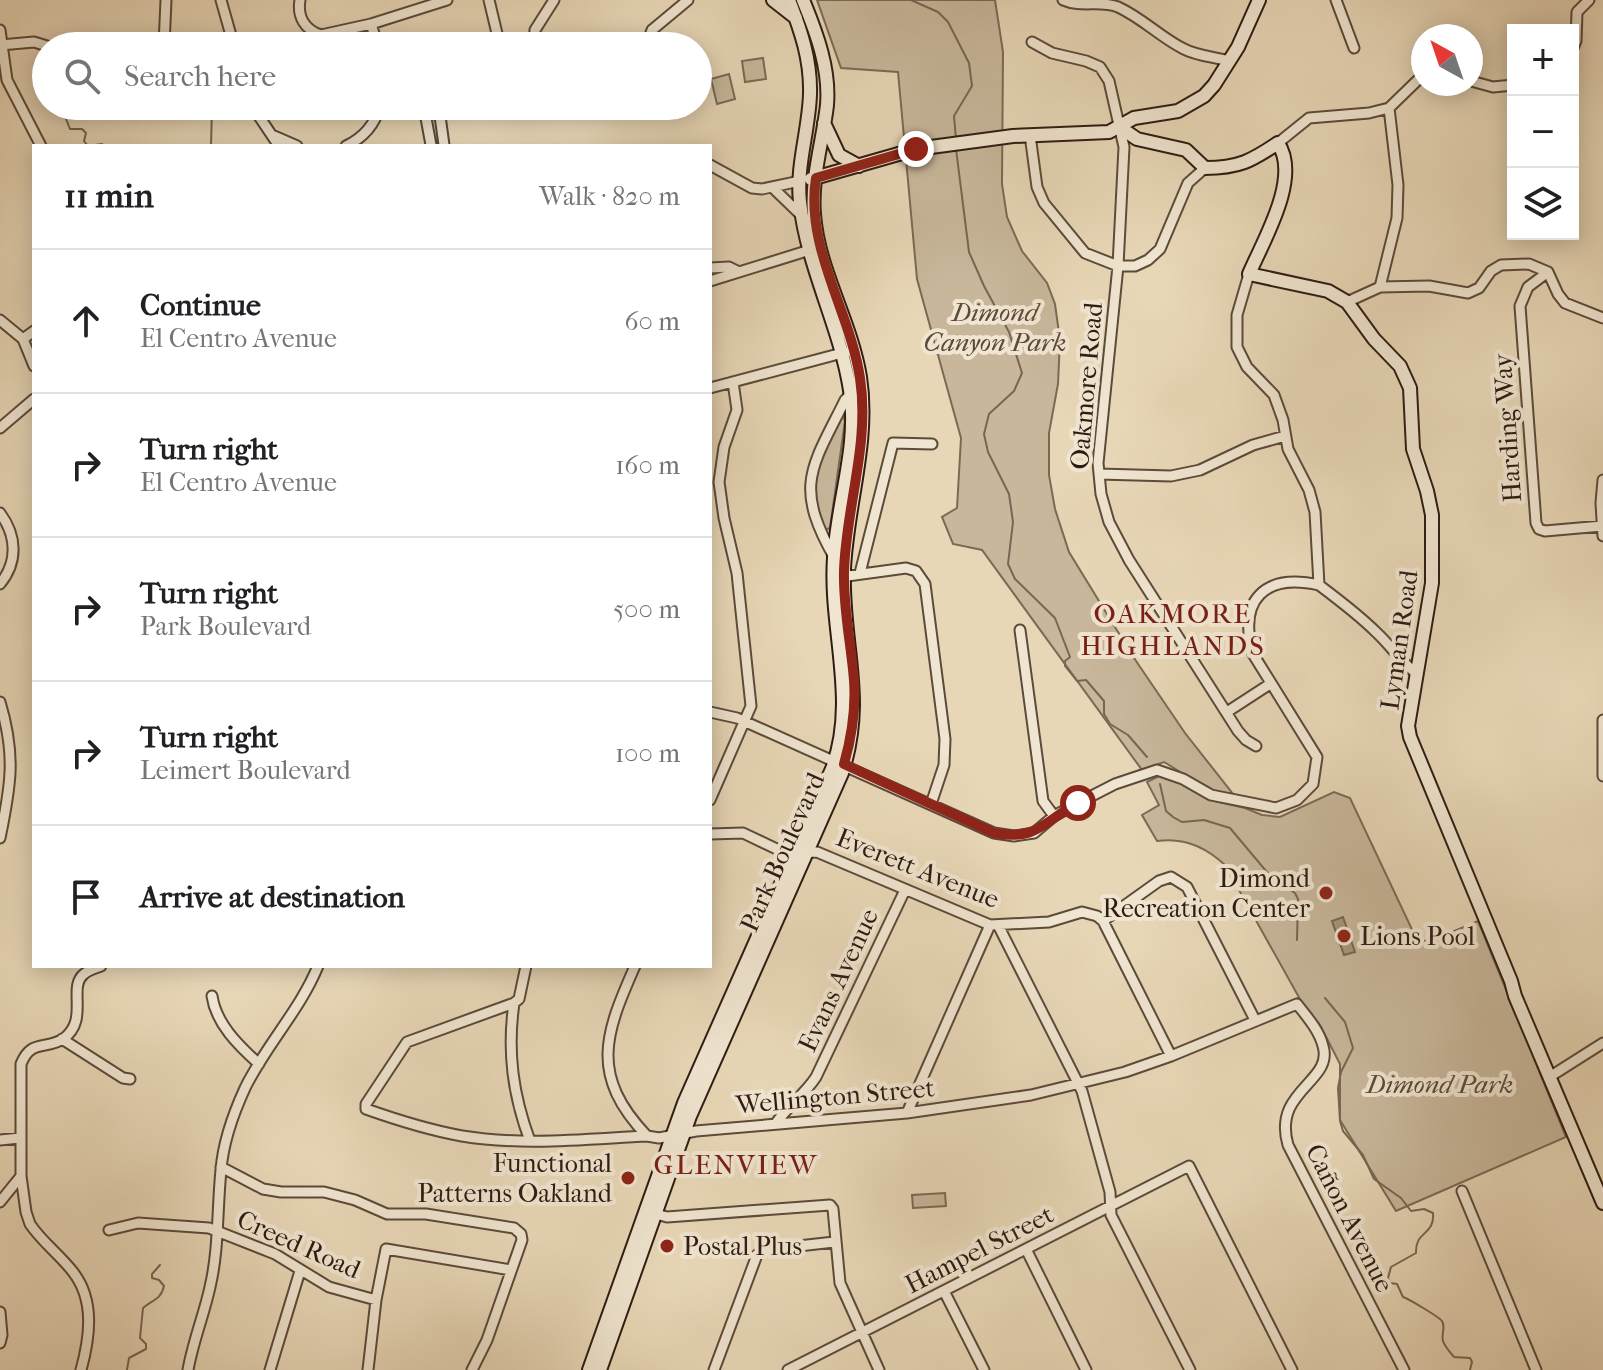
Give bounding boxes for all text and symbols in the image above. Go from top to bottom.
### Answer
north arrow [1411,24,1483,96]
map controls [1507,24,1579,240]
button: + [1507,24,1579,96]
search box [32,32,712,120]
icon: search [60,54,104,98]
text: Search here [124,59,276,94]
button: − [1507,96,1579,168]
route end [898,131,934,167]
button: layers [1507,168,1579,240]
text: 11 min [64,176,154,216]
text: Walk · 820 m [539,181,680,212]
text: Continue [140,288,261,323]
park label: Dimond Canyon Park [924,297,1067,358]
icon: ahead [64,299,108,343]
street label: Oakmore Road [1064,300,1109,471]
text: 60 m [624,306,680,337]
text: El Centro Avenue [140,323,337,354]
street label: Harding Way [1487,351,1528,503]
text: Turn right [140,432,278,467]
icon: right [64,443,108,487]
text: 160 m [615,450,680,481]
text: El Centro Avenue [140,467,337,498]
street label: Lyman Road [1374,567,1425,712]
text: Turn right [140,576,278,611]
icon: right [64,587,108,631]
text: 500 m [613,594,680,625]
district label: OAKMORE HIGHLANDS [1080,597,1266,662]
text: Park Boulevard [140,611,311,642]
text: Turn right [140,720,278,755]
icon: right [64,731,108,775]
text: 100 m [615,738,680,769]
text: Leimert Boulevard [140,755,351,786]
street label: Park Boulevard [733,767,832,937]
route start [1060,785,1096,821]
street label: Everett Avenue [832,822,1004,915]
place label: Dimond Recreation Center [1102,863,1311,924]
icon: arrive [64,875,108,919]
text: Arrive at destination [140,880,405,915]
marker: Dimond Recreation Center [1317,884,1335,902]
street label: Evans Avenue [792,904,885,1057]
place label: Lions Pool [1360,921,1475,952]
marker: Lions Pool [1335,927,1353,945]
park label: Dimond Park [1365,1069,1513,1100]
street label: Wellington Street [733,1072,937,1121]
street label: Cañon Avenue [1299,1139,1400,1298]
place label: Functional Patterns Oakland [417,1148,613,1209]
district label: GLENVIEW [654,1148,818,1181]
marker: Functional Patterns Oakland [619,1169,637,1187]
street label: Hampel Street [900,1198,1059,1300]
street label: Creed Road [232,1204,366,1286]
place label: Postal Plus [683,1231,802,1262]
marker: Postal Plus [658,1237,676,1255]

